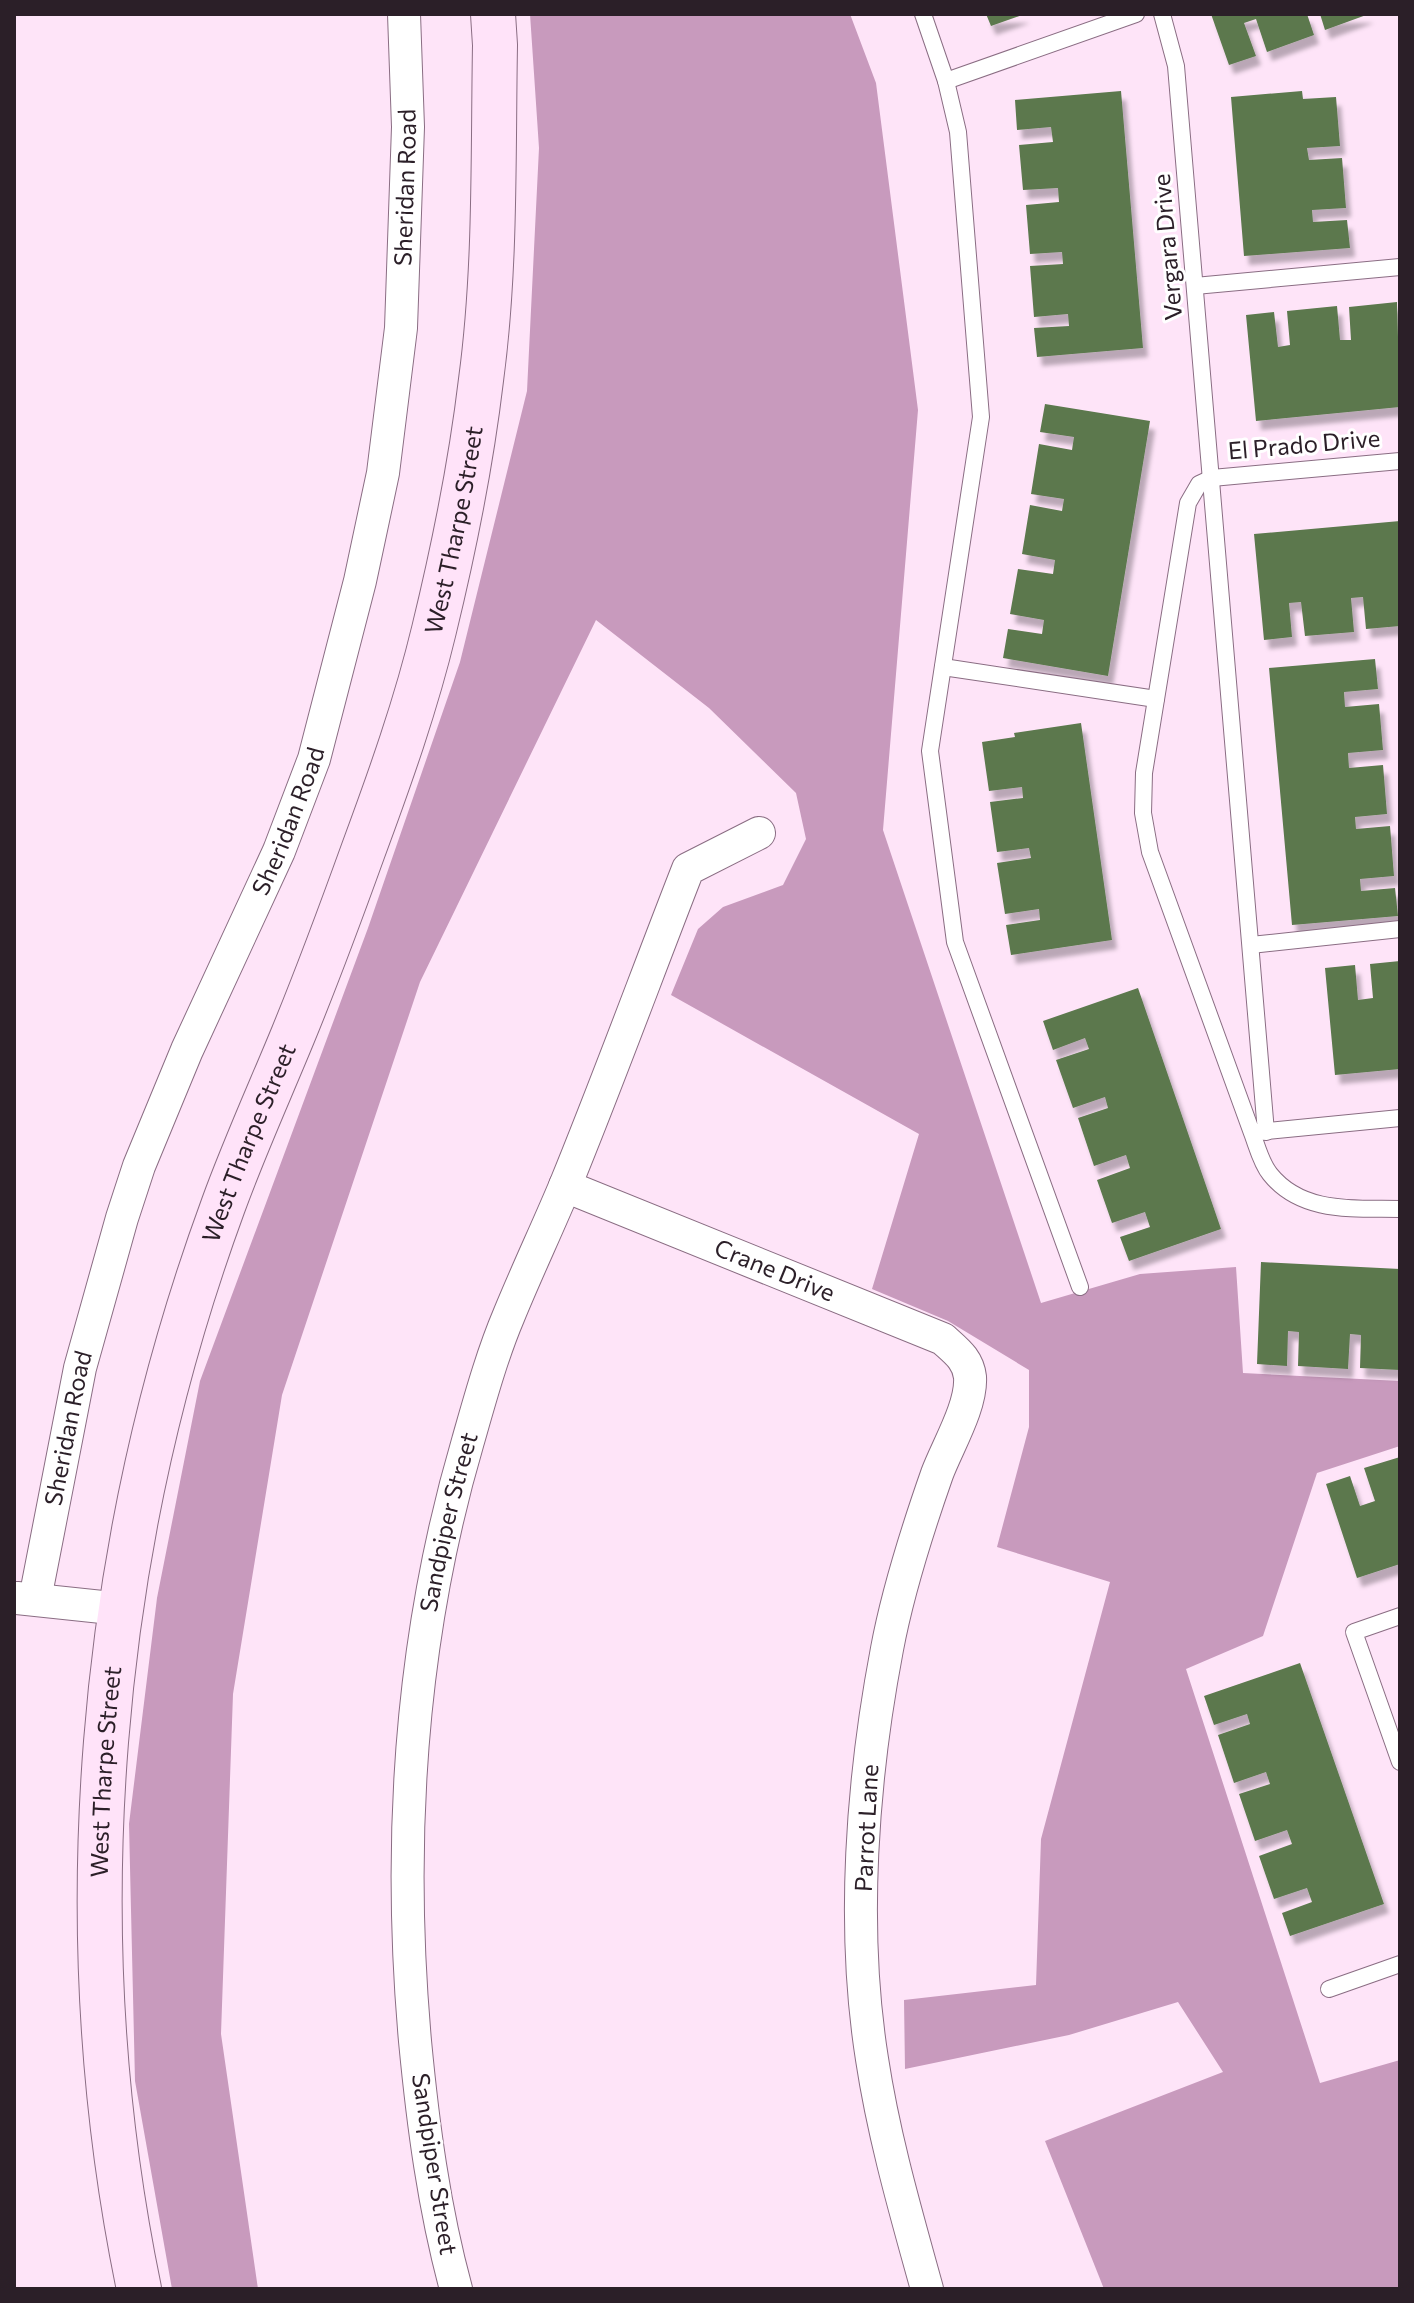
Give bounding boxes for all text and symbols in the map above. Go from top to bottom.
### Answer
street label: Sheridan Road [387,108,421,266]
street label: Vergara Drive [1146,173,1187,322]
street label: El Prado Drive [1227,422,1381,465]
street label: West Tharpe Street [418,424,488,637]
street label: Sheridan Road [245,744,329,899]
street label: West Tharpe Street [195,1039,301,1246]
street label: Crane Drive [711,1232,840,1307]
street label: Sheridan Road [38,1347,97,1508]
street label: Sandpiper Street [413,1429,483,1614]
street label: West Tharpe Street [84,1664,126,1878]
street label: Parrot Lane [848,1763,883,1892]
street label: Sandpiper Street [407,2071,464,2257]

